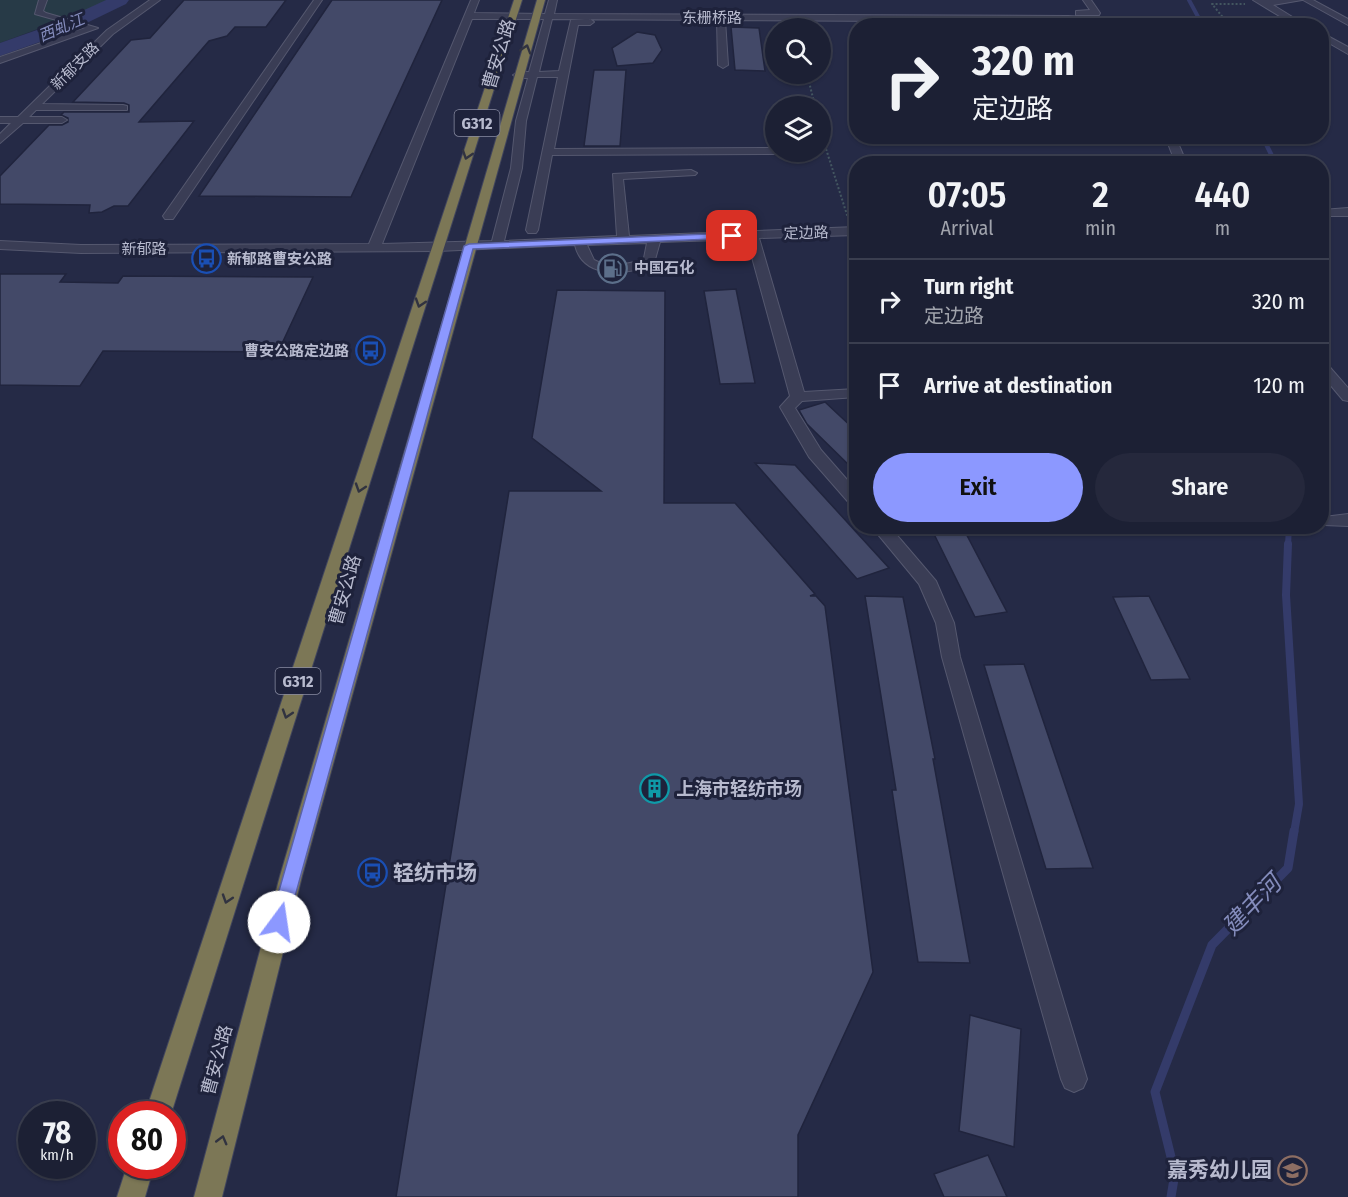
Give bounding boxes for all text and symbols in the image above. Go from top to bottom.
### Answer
water label: 西虬江 [35,9,89,46]
street label: 东栅桥路 [682,9,742,27]
street label: 曹安公路 [478,16,520,92]
map controls [765,18,831,162]
button: search [765,18,831,84]
text: 320 m [972,36,1075,86]
street label: 新郁支路 [47,38,103,94]
icon: right [873,42,951,120]
one-way arrow [519,44,531,55]
text: 定边路 [972,93,1053,125]
button: layers [765,96,831,162]
road number: G312 [454,110,500,136]
one-way arrow [462,149,474,160]
text: 07:05 [928,173,1006,217]
text: 2 [1092,173,1109,217]
text: 440 [1195,173,1250,217]
pin [706,210,757,261]
text: Arrival [940,216,994,240]
text: min [1085,216,1116,240]
text: m [1215,216,1230,240]
icon: arrive [715,219,748,252]
street label: 定边路 [783,223,829,243]
street label: 新郁路 [121,240,167,258]
bus stop icon: 新郁路曹安公路 [190,243,222,275]
place label: 新郁路曹安公路 [227,250,332,268]
fuel station icon: 中国石化 [597,252,629,284]
place label: 中国石化 [634,259,694,277]
text: Turn right [924,273,1013,300]
icon: right [873,285,906,318]
text: 320 m [1252,288,1305,315]
one-way arrow [415,297,427,308]
text: 定边路 [924,304,984,328]
bus stop icon: 曹安公路定边路 [354,335,386,367]
place label: 曹安公路定边路 [244,342,349,360]
icon: arrive [873,369,906,402]
text: Arrive at destination [924,372,1112,399]
text: 120 m [1253,372,1305,399]
button: Exit [873,453,1083,522]
button: Share [1095,453,1305,522]
one-way arrow [355,482,367,493]
street label: 曹安公路 [325,552,365,628]
road number: G312 [276,668,320,694]
one-way arrow [282,708,294,719]
building icon: 上海市轻纺市场 [639,773,671,805]
place label: 上海市轻纺市场 [676,778,802,800]
bus stop icon: 轻纺市场 [356,857,388,889]
place label: 轻纺市场 [393,860,477,886]
water label: 建丰河 [1217,867,1290,941]
position arrow [247,890,311,954]
one-way arrow [222,893,234,904]
street label: 曹安公路 [197,1022,237,1098]
speed limit sign: 80 [108,1101,186,1179]
text: 78 [43,1115,71,1151]
one-way arrow [215,1136,228,1146]
text: km/h [40,1146,74,1164]
school or university icon: 嘉秀幼儿园 [1277,1154,1309,1186]
place label: 嘉秀幼儿园 [1167,1157,1272,1183]

